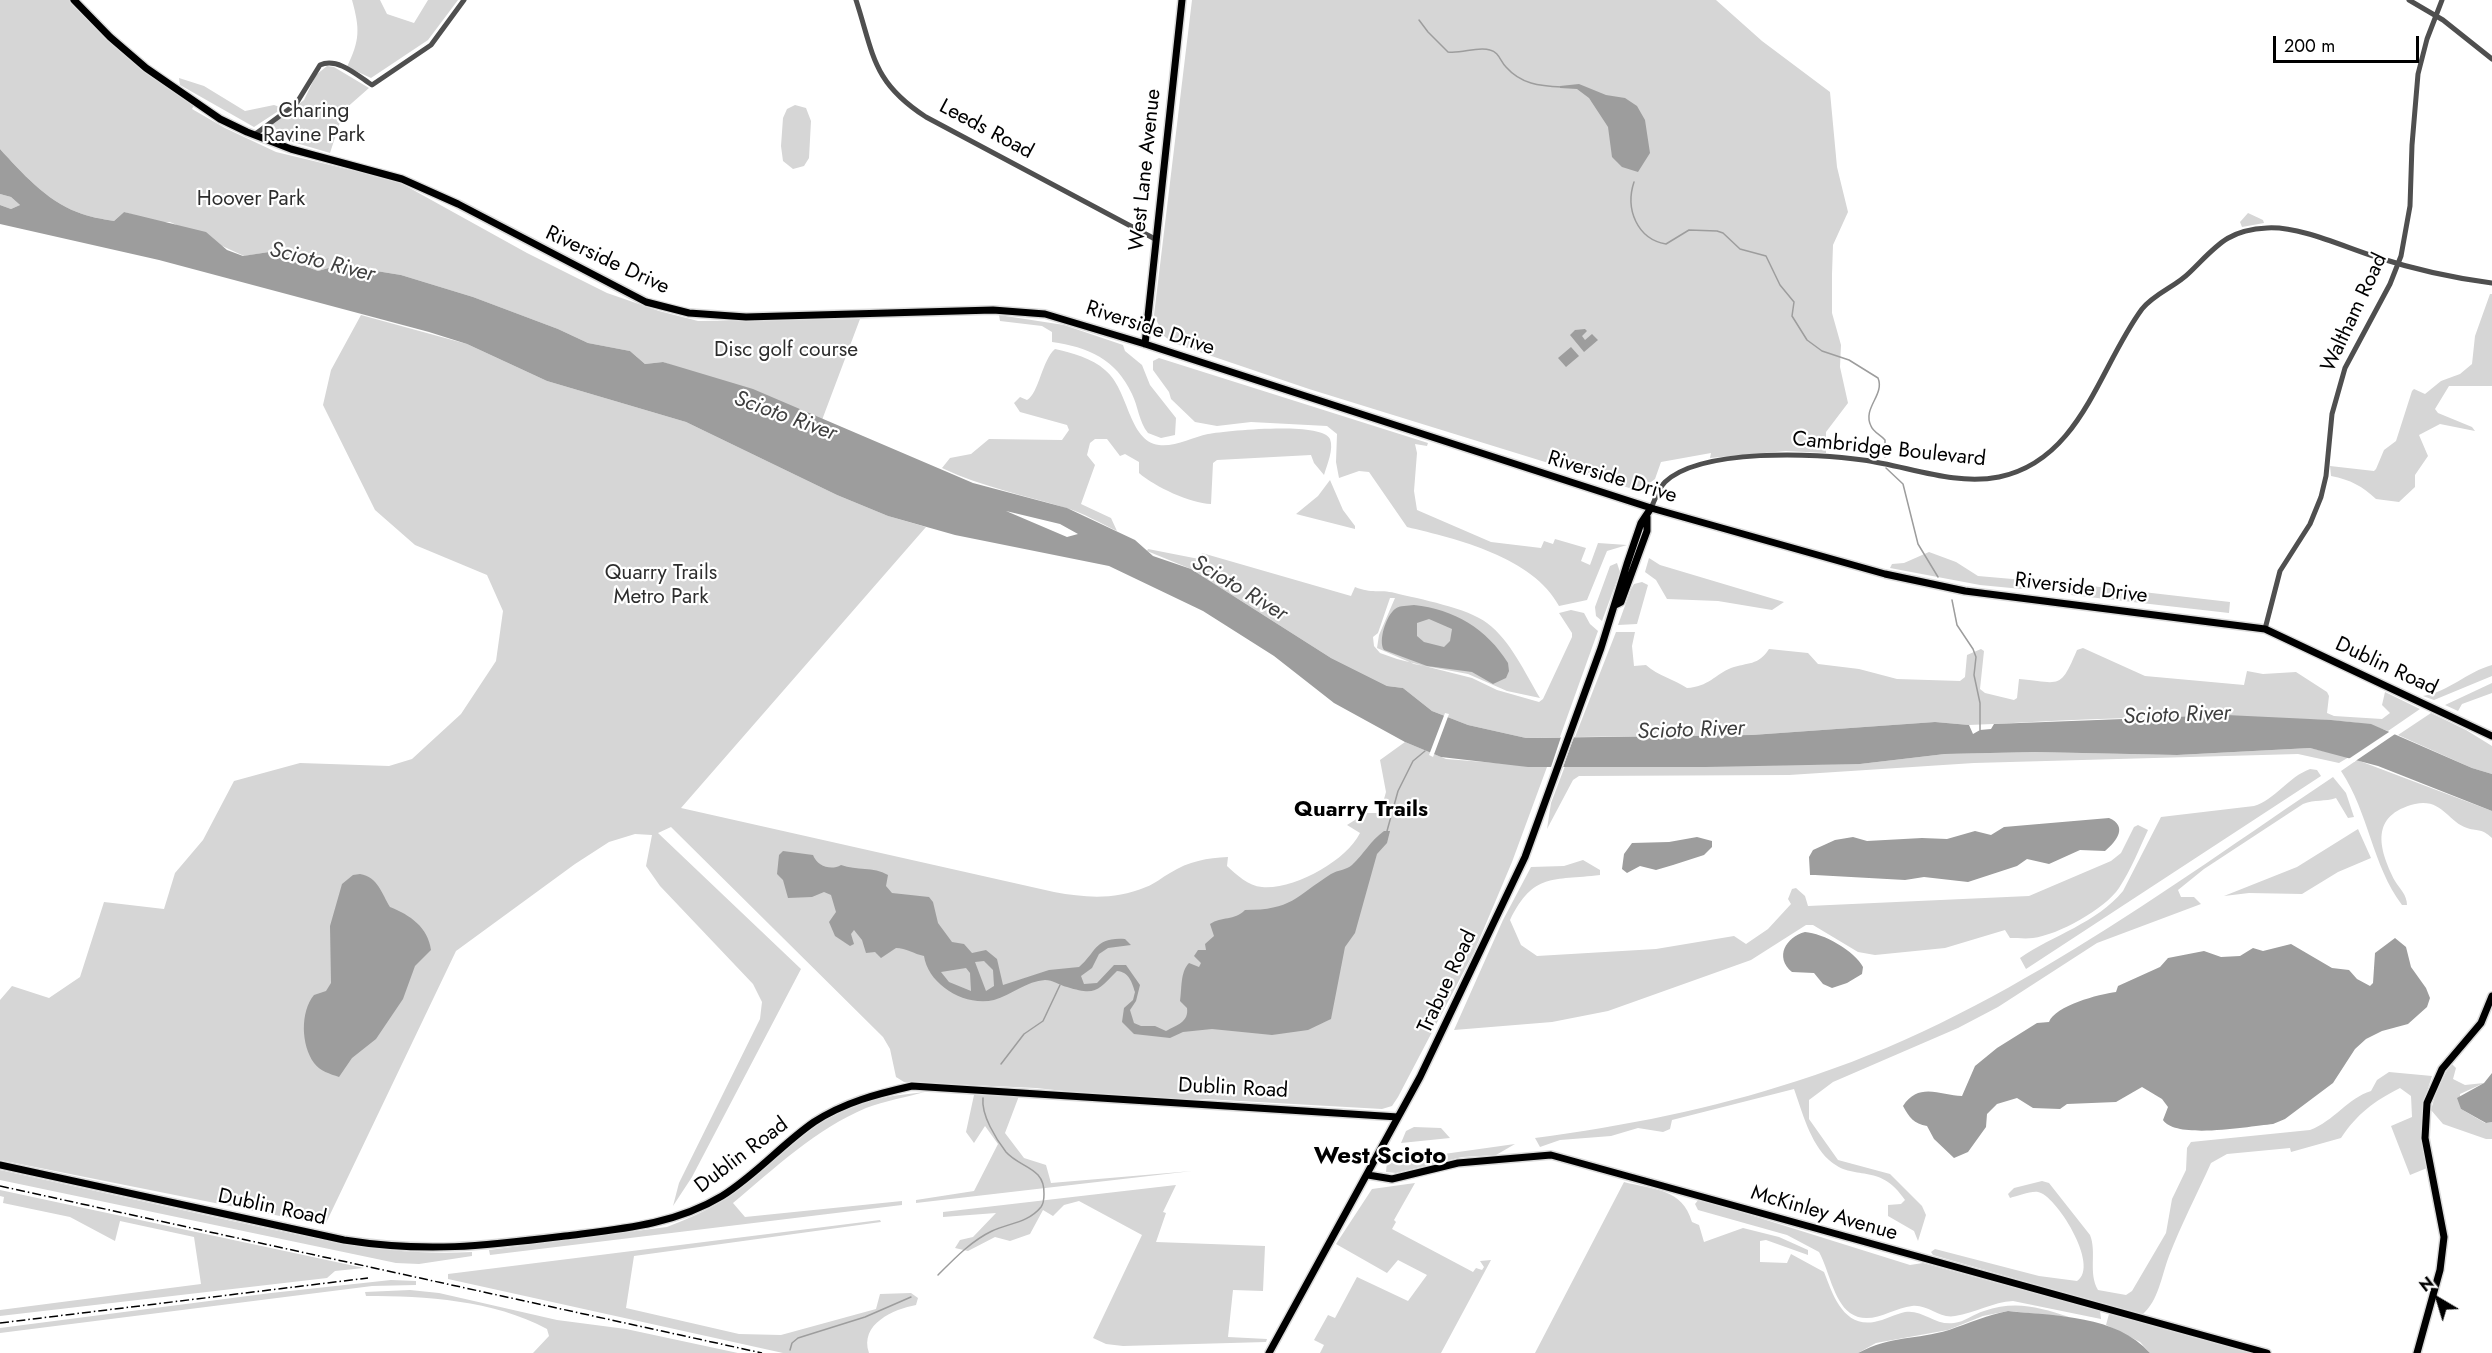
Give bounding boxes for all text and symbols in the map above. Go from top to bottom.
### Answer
scale bar [2276,24,2422,62]
text: 200 m [2284,33,2335,59]
street label: West Lane Avenue [1125,88,1167,252]
street label: Leeds Road [935,95,1037,165]
park label: Charing Ravine Park [263,99,365,149]
park label: Hoover Park [197,187,305,213]
street label: Riverside Drive [541,221,673,301]
water label: Scioto River [267,237,377,289]
street label: Waltham Road [2317,250,2393,376]
street label: Riverside Drive [1082,296,1218,362]
park label: Disc golf course [714,338,858,364]
water label: Scioto River [730,386,840,448]
street label: Cambridge Boulevard [1791,427,1987,473]
street label: Riverside Drive [1544,446,1680,510]
water label: Scioto River [1186,550,1292,628]
park label: Quarry Trails Metro Park [605,561,717,611]
street label: Riverside Drive [2013,568,2149,610]
street label: Dublin Road [2331,632,2441,702]
water label: Scioto River [2123,701,2231,731]
water label: Scioto River [1637,716,1745,746]
district label: Quarry Trails [1294,798,1428,824]
street label: Trabue Road [1413,926,1483,1038]
street label: Dublin Road [1177,1074,1289,1104]
street label: Dublin Road [690,1113,794,1199]
district label: West Scioto [1314,1143,1446,1171]
street label: McKinley Avenue [1748,1181,1900,1247]
street label: Dublin Road [215,1184,329,1232]
north arrow [2408,1269,2468,1329]
text: N [2415,1271,2439,1297]

